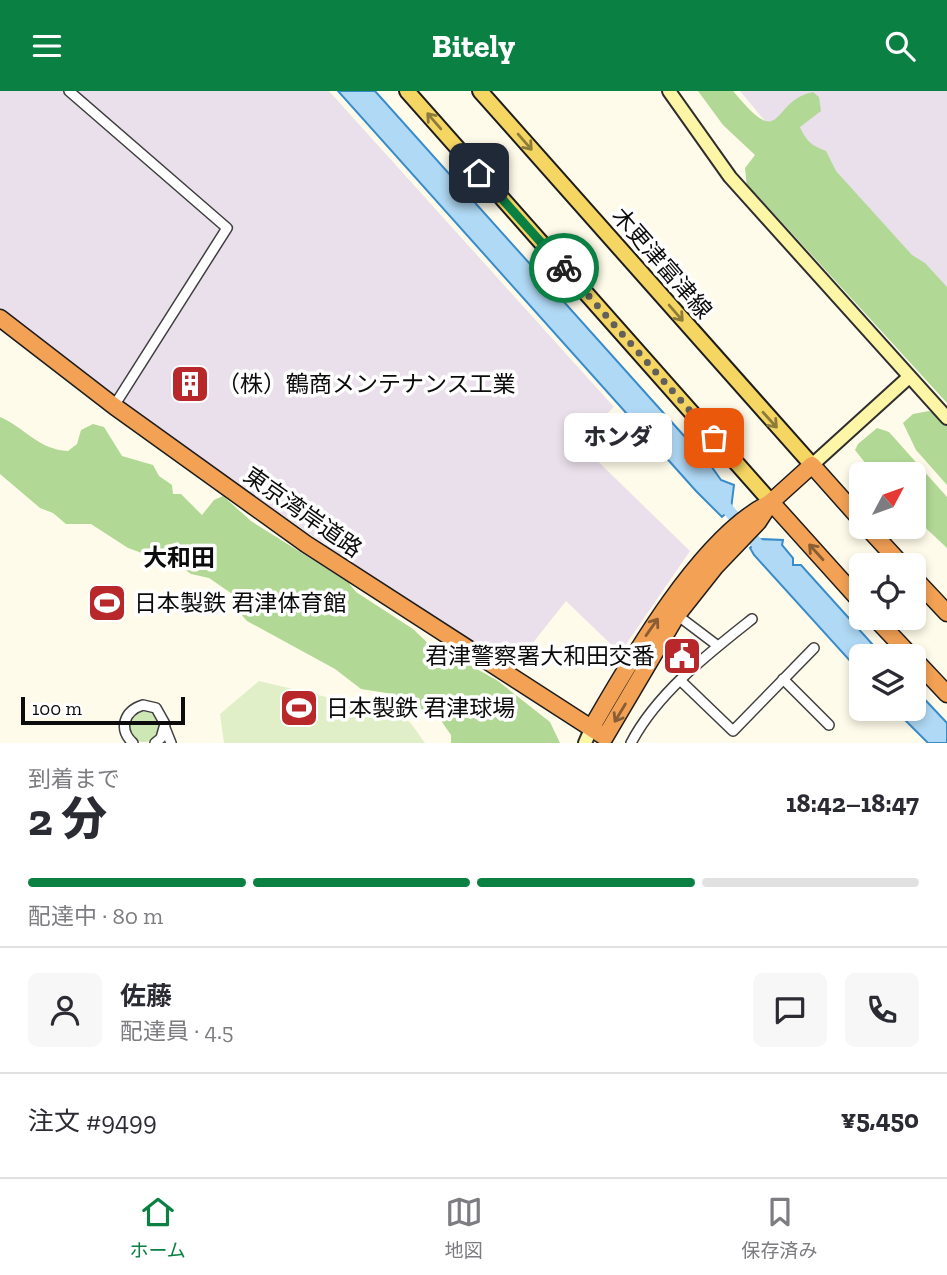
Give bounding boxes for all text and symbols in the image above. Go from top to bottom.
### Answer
icon: menu [28,27,66,65]
text: Bitely [432,27,515,65]
icon: search [881,27,919,65]
one-way arrow [425,113,442,130]
one-way arrow [517,133,533,151]
pin [449,143,509,203]
icon: home [460,154,498,192]
street label: 木更津富津線 [606,202,718,324]
courier [529,233,599,303]
icon: bike [545,249,583,287]
one-way arrow [668,304,684,322]
building icon: （株）鶴商メンテナンス工業 [169,363,211,405]
place label: （株）鶴商メンテナンス工業 [217,370,516,398]
pin [684,408,744,468]
one-way arrow [762,410,778,428]
callout: ホンダ [564,413,672,463]
icon: bag [695,419,733,457]
text: ホンダ [584,423,653,451]
street label: 東京湾岸道路 [238,461,368,563]
north arrow [849,462,926,539]
map controls [849,462,926,721]
district label: 大和田 [143,543,215,572]
one-way arrow [808,543,824,561]
button: locate [849,553,926,630]
sports icon: 日本製鉄 君津体育館 [86,582,128,624]
place label: 日本製鉄 君津体育館 [134,589,346,617]
one-way arrow [645,618,659,637]
public building icon: 君津警察署大和田交番 [661,635,703,677]
place label: 君津警察署大和田交番 [425,642,655,670]
button: layers [849,644,926,721]
sports icon: 日本製鉄 君津球場 [278,687,320,729]
scale bar [21,694,186,726]
place label: 日本製鉄 君津球場 [326,694,515,722]
text: 100 m [32,697,82,720]
one-way arrow [612,702,626,722]
text: 到着まで [28,765,120,793]
text: 18:42–18:47 [786,787,919,819]
text: 2 分 [28,792,107,847]
text: 配達中 · 80 m [28,902,163,930]
button: person [28,973,102,1047]
button: chat [753,973,827,1047]
button: phone [845,973,919,1047]
text: 佐藤 [120,980,172,1012]
text: 配達員 · 4.5 [120,1017,234,1045]
text: ¥5,450 [841,1103,919,1135]
text: 注文 #9499 [28,1105,157,1137]
tab: ホーム [129,1193,186,1262]
tab: 地図 [445,1193,483,1262]
tab: 保存済み [742,1193,818,1262]

